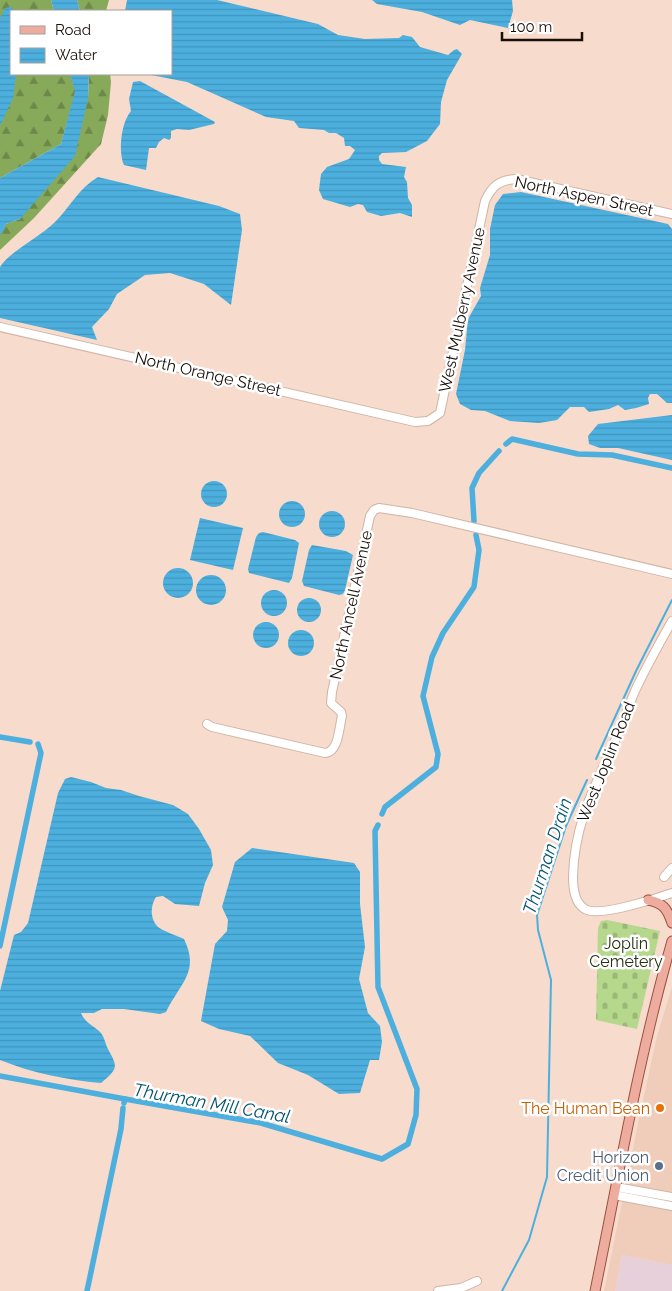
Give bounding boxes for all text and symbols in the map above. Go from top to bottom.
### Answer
legend [10,10,172,75]
scale bar [502,10,582,42]
text: 100 m [510,18,552,36]
text: Road [55,21,91,39]
text: Water [55,46,98,64]
street label: North Aspen Street [513,172,656,220]
street label: West Mulberry Avenue [435,226,489,394]
street label: North Orange Street [133,348,284,400]
street label: North Ancell Avenue [326,529,376,681]
street label: West Joplin Road [573,699,639,825]
water label: Thurman Drain [518,795,576,917]
park label: Joplin Cemetery [589,934,663,971]
water label: Thurman Mill Canal [132,1079,292,1127]
place label: The Human Bean [521,1099,650,1118]
marker: The Human Bean [654,1102,666,1114]
place label: Horizon Credit Union [557,1148,649,1185]
marker: Horizon Credit Union [653,1160,665,1172]

